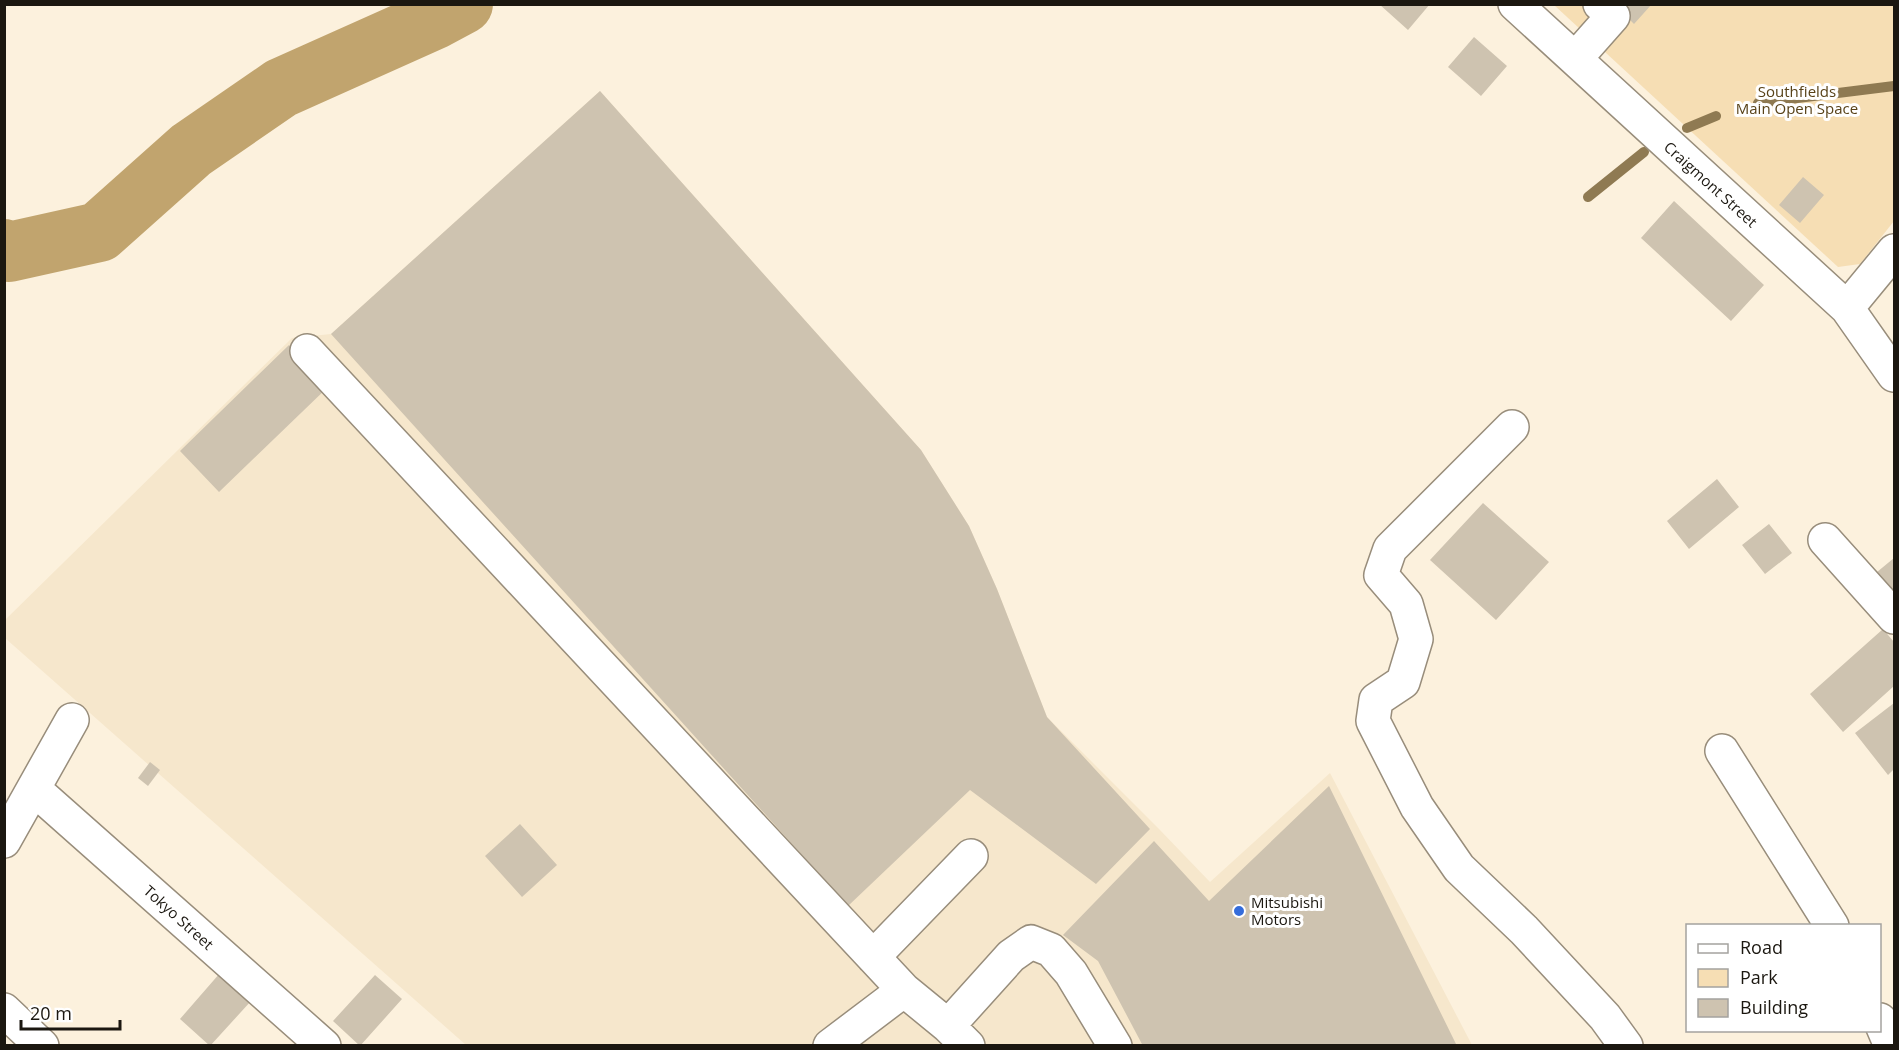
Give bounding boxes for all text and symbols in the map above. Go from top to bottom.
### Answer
park label: Southfields Main Open Space [1736,81,1858,118]
street label: Craigmont Street [1660,137,1762,231]
street label: Tokyo Street [140,880,218,954]
place label: Mitsubishi Motors [1251,892,1323,929]
marker: Mitsubishi Motors [1232,904,1246,918]
legend [1686,924,1881,1032]
text: Road [1740,935,1783,959]
text: Park [1740,965,1778,989]
scale bar [21,993,120,1031]
text: Building [1740,995,1808,1019]
text: 20 m [30,1001,72,1025]

